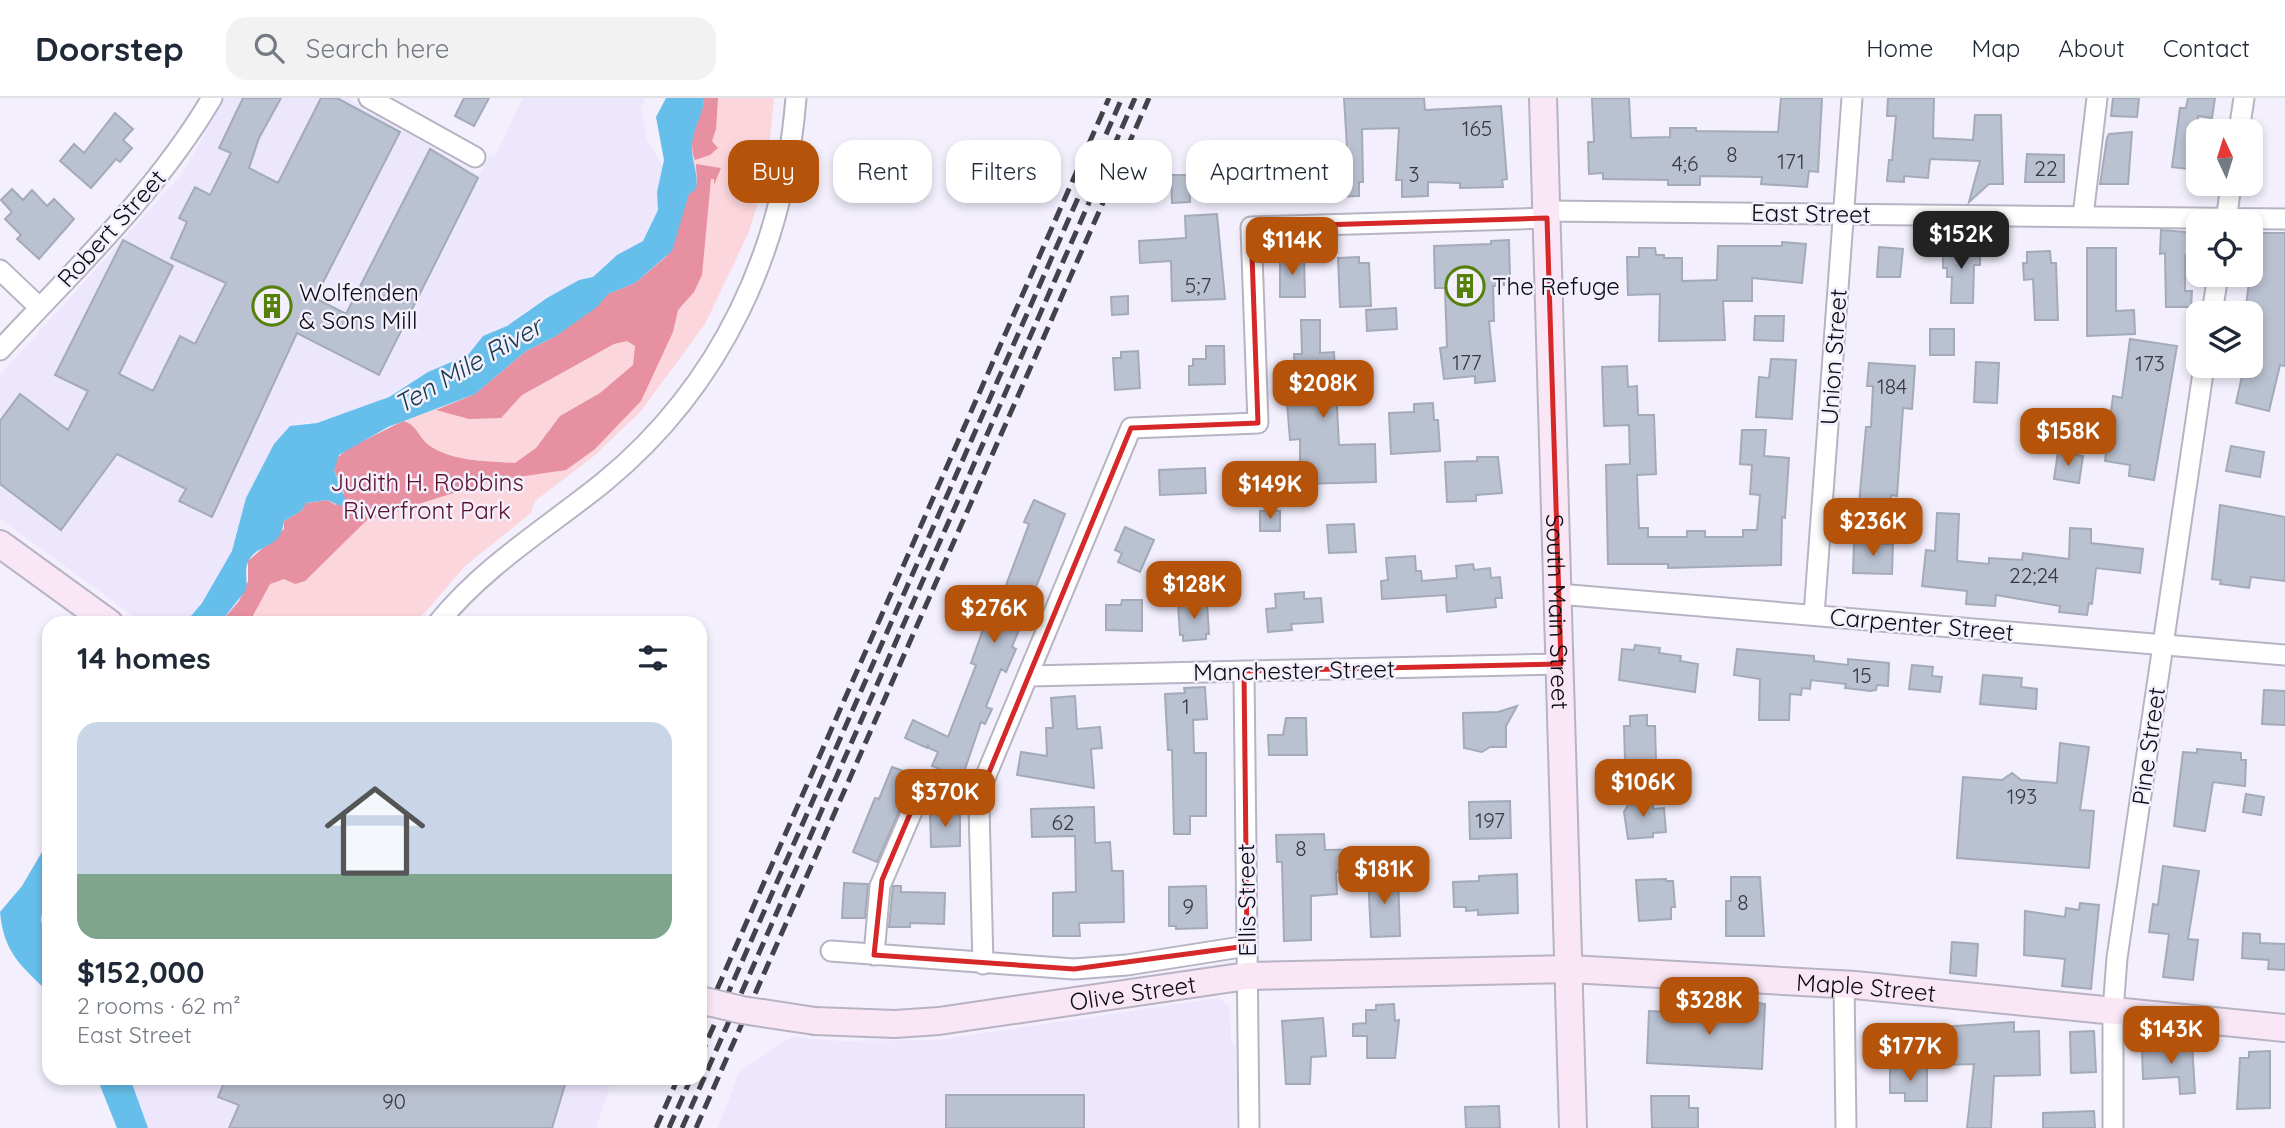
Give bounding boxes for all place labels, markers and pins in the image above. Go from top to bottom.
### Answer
pin: $152K [1912,212,2010,271]
pin: $114K [1243,218,1341,277]
building icon: The Refuge [1444,265,1486,307]
place label: The Refuge [1492,271,1620,301]
place label: Wolfenden & Sons Mill [299,277,419,335]
building icon: Wolfenden & Sons Mill [251,285,293,327]
pin: $208K [1274,360,1372,420]
pin: $158K [2019,408,2117,468]
pin: $149K [1221,462,1319,521]
pin: $236K [1824,498,1922,558]
pin: $128K [1145,561,1243,621]
pin: $276K [945,586,1043,645]
pin: $106K [1594,760,1692,819]
pin: $370K [896,770,994,829]
pin: $181K [1335,846,1433,906]
pin: $328K [1660,978,1758,1037]
pin: $143K [2122,1006,2220,1066]
pin: $177K [1861,1024,1959,1083]

